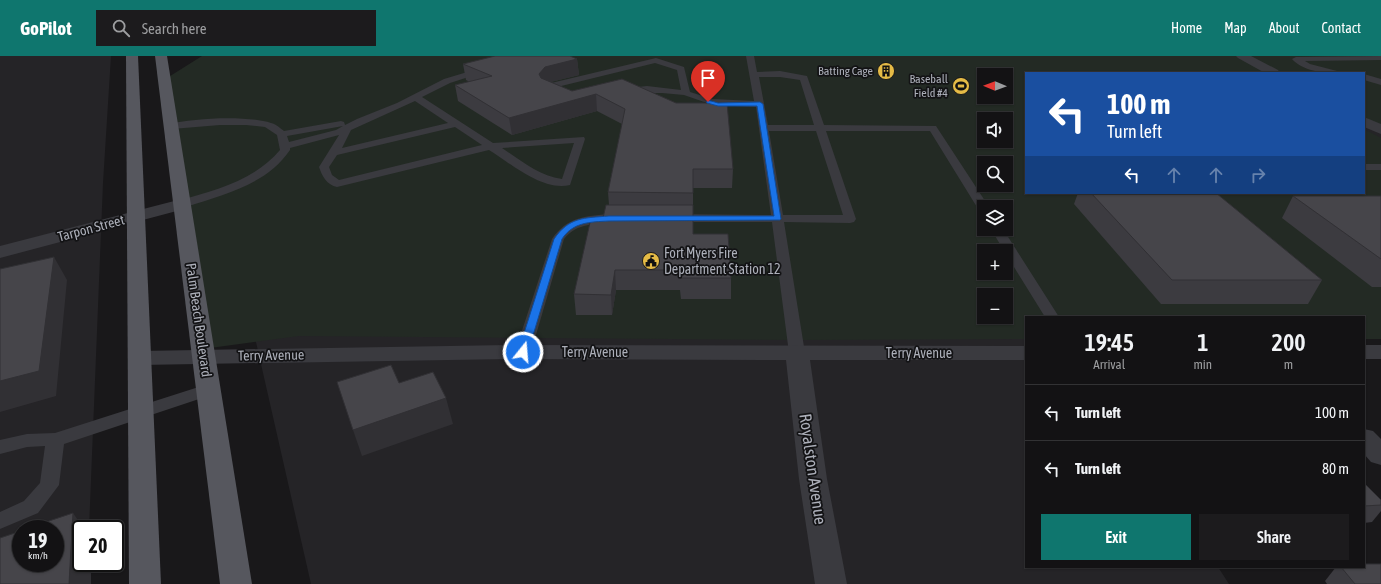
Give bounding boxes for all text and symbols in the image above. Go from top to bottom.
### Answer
search box [96,10,376,46]
text: GoPilot [20,17,72,39]
icon: search [110,17,132,39]
text: Search here [142,20,206,37]
text: Home [1171,20,1202,36]
text: Map [1224,20,1247,36]
text: About [1269,20,1300,36]
text: Contact [1322,20,1361,36]
pin [691,61,725,102]
building icon: Batting Cage [876,61,896,81]
place label: Batting Cage [818,64,873,78]
icon: arrive [697,67,719,89]
north arrow [977,68,1013,104]
map controls [977,68,1013,324]
place label: Baseball Field #4 [909,72,949,100]
sports icon: Baseball Field #4 [951,76,971,96]
icon: left [1041,88,1093,140]
text: 100 m [1107,88,1170,120]
button: sound [977,112,1013,148]
text: Turn left [1107,121,1162,142]
button: search [977,156,1013,192]
icon: left [1121,164,1143,186]
icon: ahead [1163,164,1185,186]
icon: ahead [1205,164,1227,186]
icon: right [1247,164,1269,186]
button: layers [977,200,1013,236]
street label: Tarpon Street [56,211,126,245]
button: + [977,244,1013,280]
place label: Fort Myers Fire Department Station 12 [664,245,781,277]
public building icon: Fort Myers Fire Department Station 12 [641,251,661,271]
street label: Palm Beach Boulevard [183,262,215,378]
button: − [977,288,1013,324]
text: 19:45 [1085,329,1134,356]
text: 1 [1197,329,1208,356]
text: 200 [1272,329,1305,356]
position arrow [502,331,544,373]
street label: Terry Avenue [562,344,628,360]
street label: Terry Avenue [886,345,952,361]
street label: Terry Avenue [238,346,304,364]
text: Arrival [1093,357,1125,372]
text: min [1193,357,1212,372]
text: m [1284,357,1293,372]
icon: left [1041,402,1063,424]
text: Turn left [1075,404,1121,421]
text: 100 m [1315,404,1349,421]
street label: Royalston Avenue [795,412,831,526]
icon: left [1041,458,1063,480]
text: Turn left [1075,460,1121,477]
text: 80 m [1322,460,1349,477]
button: Exit [1041,514,1191,560]
button: Share [1199,514,1349,560]
speed limit sign: 20 [72,520,124,572]
text: 19 [29,529,47,552]
text: km/h [28,550,48,561]

